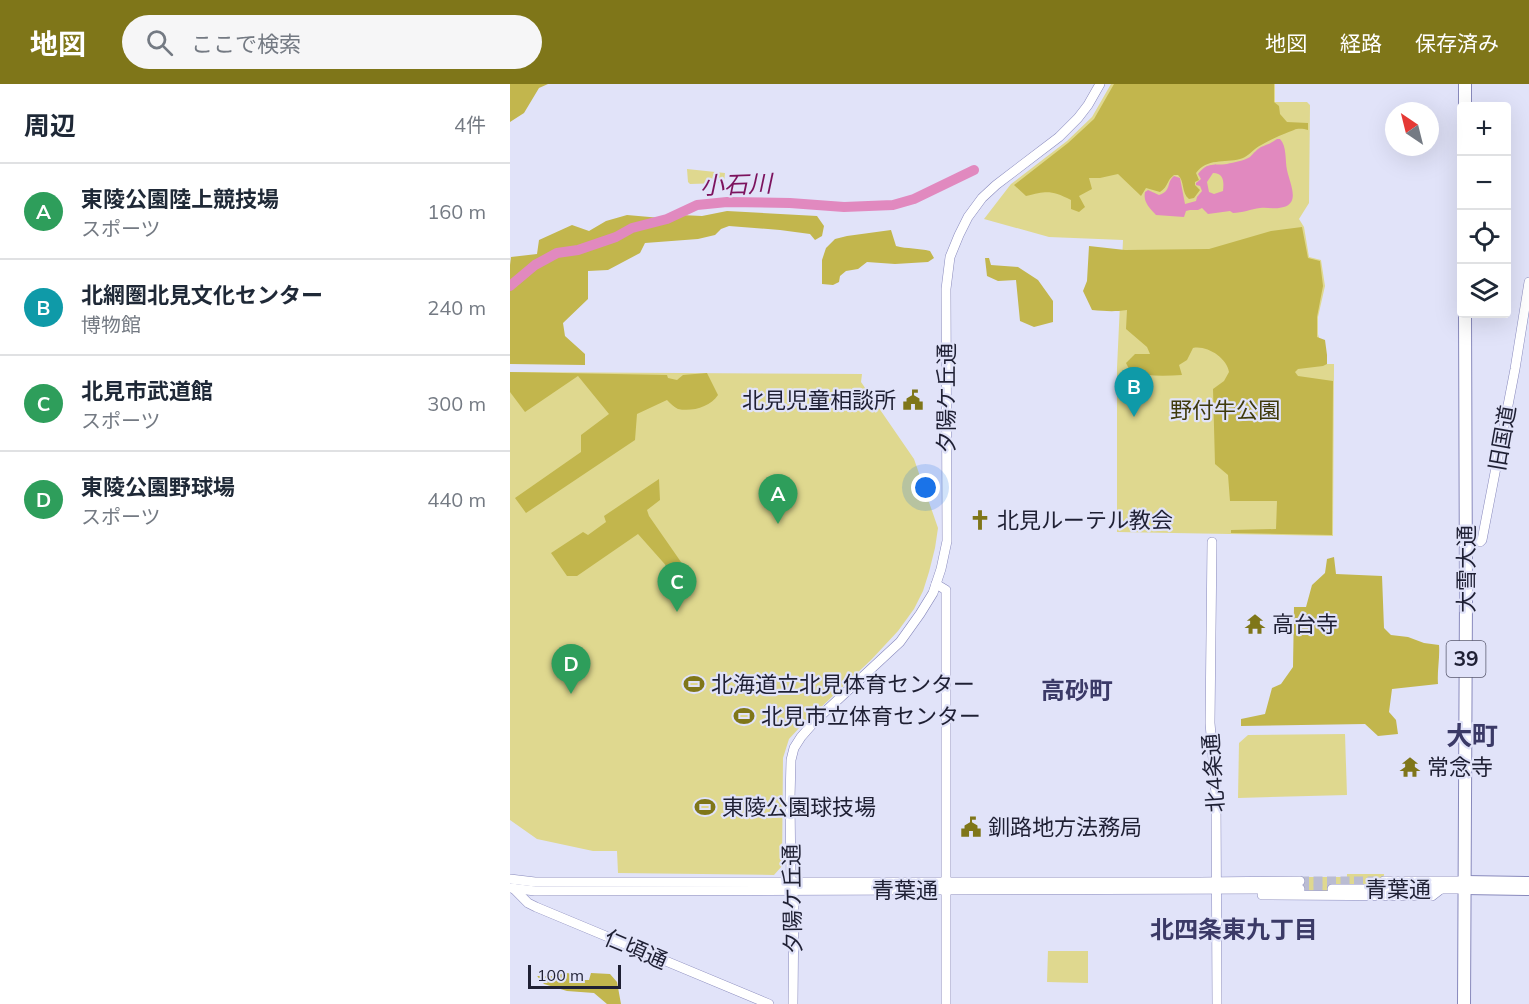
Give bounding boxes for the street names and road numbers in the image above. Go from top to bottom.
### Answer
street label: 夕陽ケ丘通 [932,343,960,453]
street label: 旧国道 [1482,403,1522,473]
street label: 大雪大通 [1452,525,1480,613]
road number: 39 [1446,641,1486,677]
street label: 北4条通 [1196,733,1230,813]
street label: 夕陽ケ丘通 [777,844,807,954]
street label: 青葉通 [1365,875,1431,903]
street label: 青葉通 [872,876,938,904]
street label: 仁頃通 [600,923,672,975]

